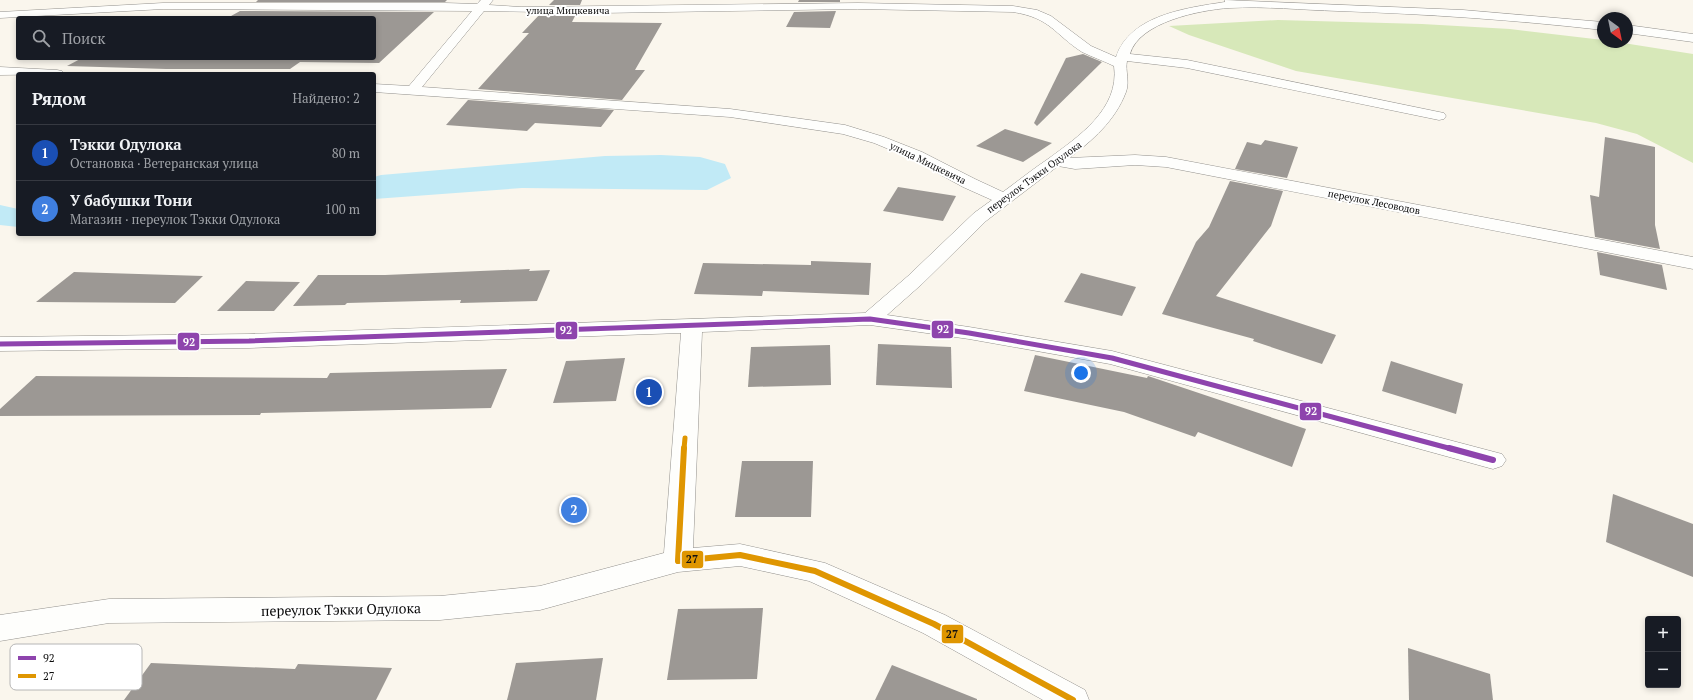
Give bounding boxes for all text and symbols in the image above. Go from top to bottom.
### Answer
street label: улица Мицкевича [525,4,610,17]
north arrow [1597,12,1633,48]
search box [16,16,376,60]
icon: search [30,27,52,49]
text: Поиск [62,28,105,48]
text: Рядом [32,87,86,110]
text: Найдено: 2 [293,89,360,107]
text: Тэкки Одулока [70,134,182,154]
street label: улица Мицкевича [887,138,968,187]
street label: переулок Тэкки Одулока [984,138,1084,216]
text: 1 [41,144,49,162]
text: 80 m [332,144,360,162]
text: Остановка · Ветеранская улица [70,154,258,172]
street label: переулок Лесоводов [1327,187,1421,217]
text: У бабушки Тони [70,190,192,210]
text: 2 [41,200,49,218]
text: 100 m [325,200,360,218]
text: Магазин · переулок Тэкки Одулока [70,210,280,228]
line badge: 92 [931,320,954,339]
line badge: 92 [555,321,578,340]
text: 92 [937,322,949,336]
text: 92 [560,323,572,337]
line badge: 92 [177,332,200,351]
text: 92 [183,335,195,349]
your location [1071,363,1091,383]
pin: 1 [636,377,662,407]
line badge: 92 [1299,402,1322,421]
text: 92 [1305,404,1317,418]
pin: 2 [561,495,587,525]
line badge: 27 [681,550,704,569]
text: 27 [686,552,698,566]
street label: переулок Тэкки Одулока [261,598,421,620]
map controls [1645,616,1681,688]
button: + [1645,616,1681,652]
line badge: 27 [941,624,964,644]
text: 27 [946,627,958,641]
legend [10,644,142,690]
text: 92 [43,651,55,665]
button: − [1645,652,1681,688]
text: 27 [43,669,55,683]

